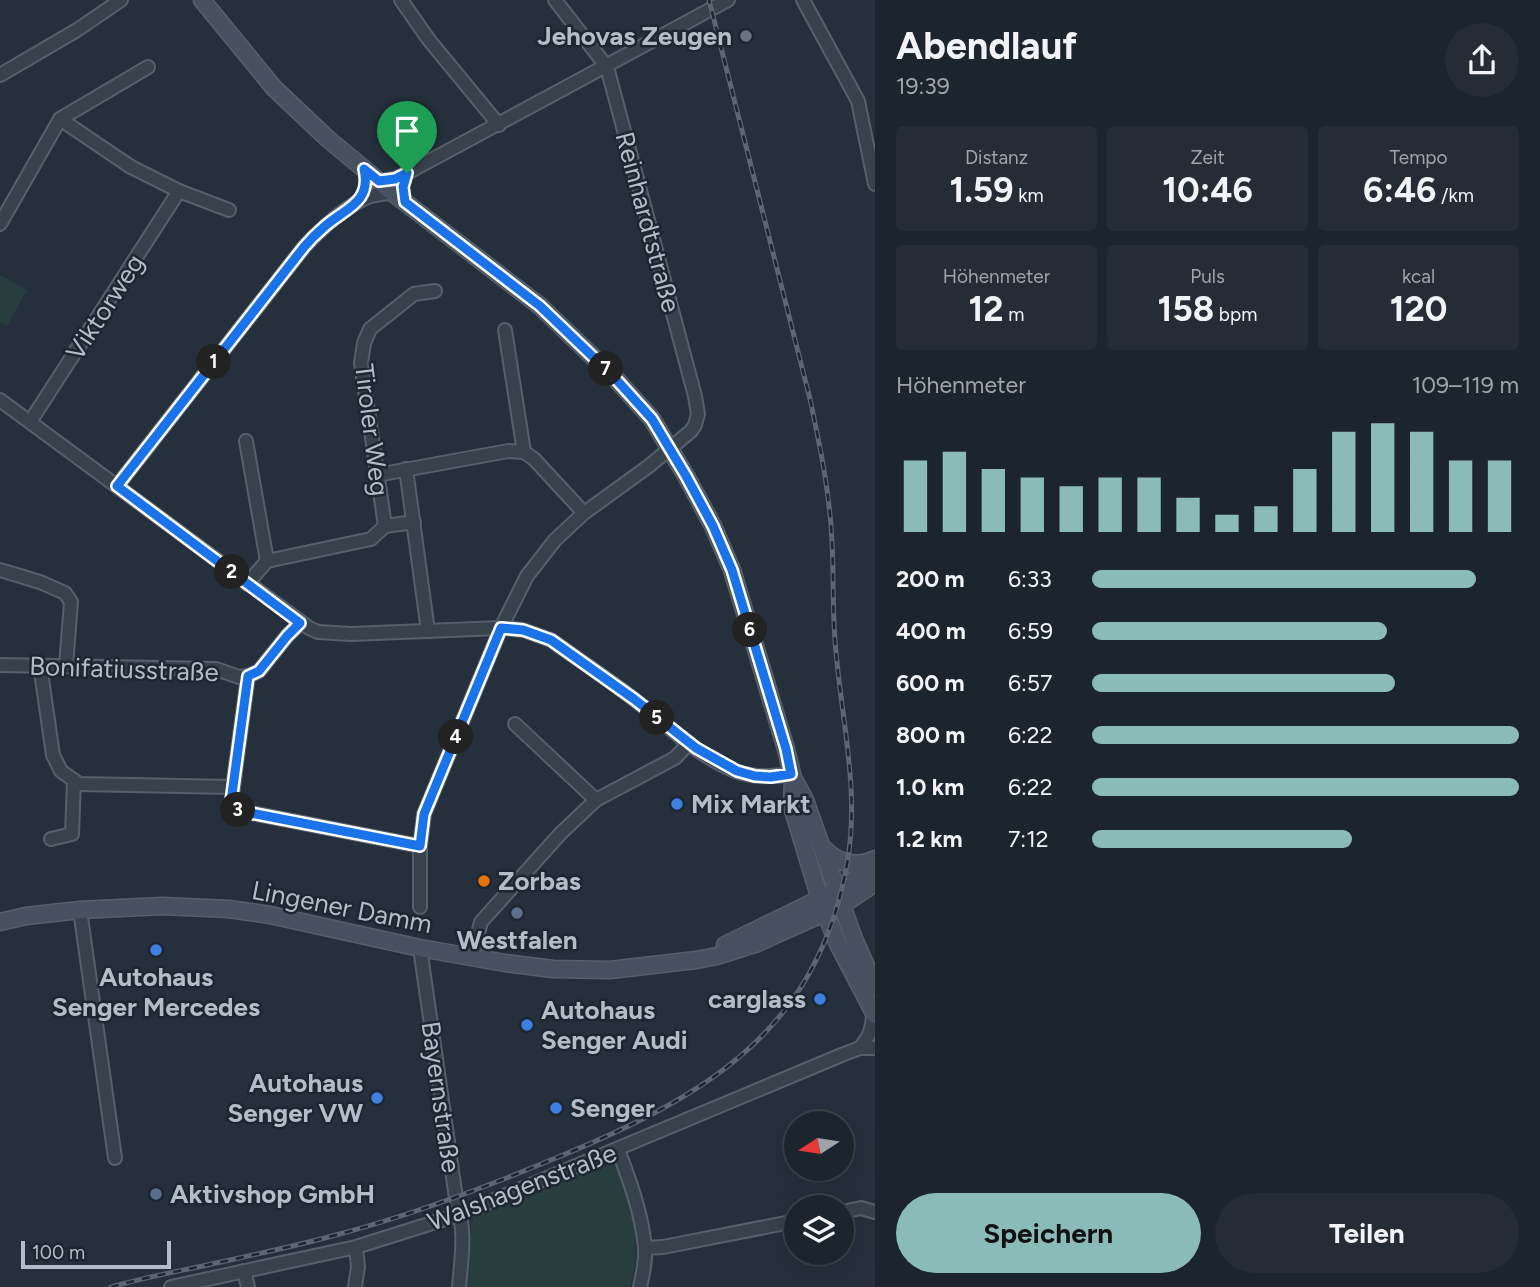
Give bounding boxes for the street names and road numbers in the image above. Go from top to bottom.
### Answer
street label: Reinhardtstraße [609,128,687,316]
street label: Viktorweg [59,248,151,366]
street label: Tiroler Weg [348,362,396,498]
street label: Bonifatiusstraße [29,650,219,688]
street label: Lingener Damm [249,874,435,940]
street label: Bayernstraße [415,1019,467,1175]
street label: Walshagenstraße [423,1136,621,1238]

